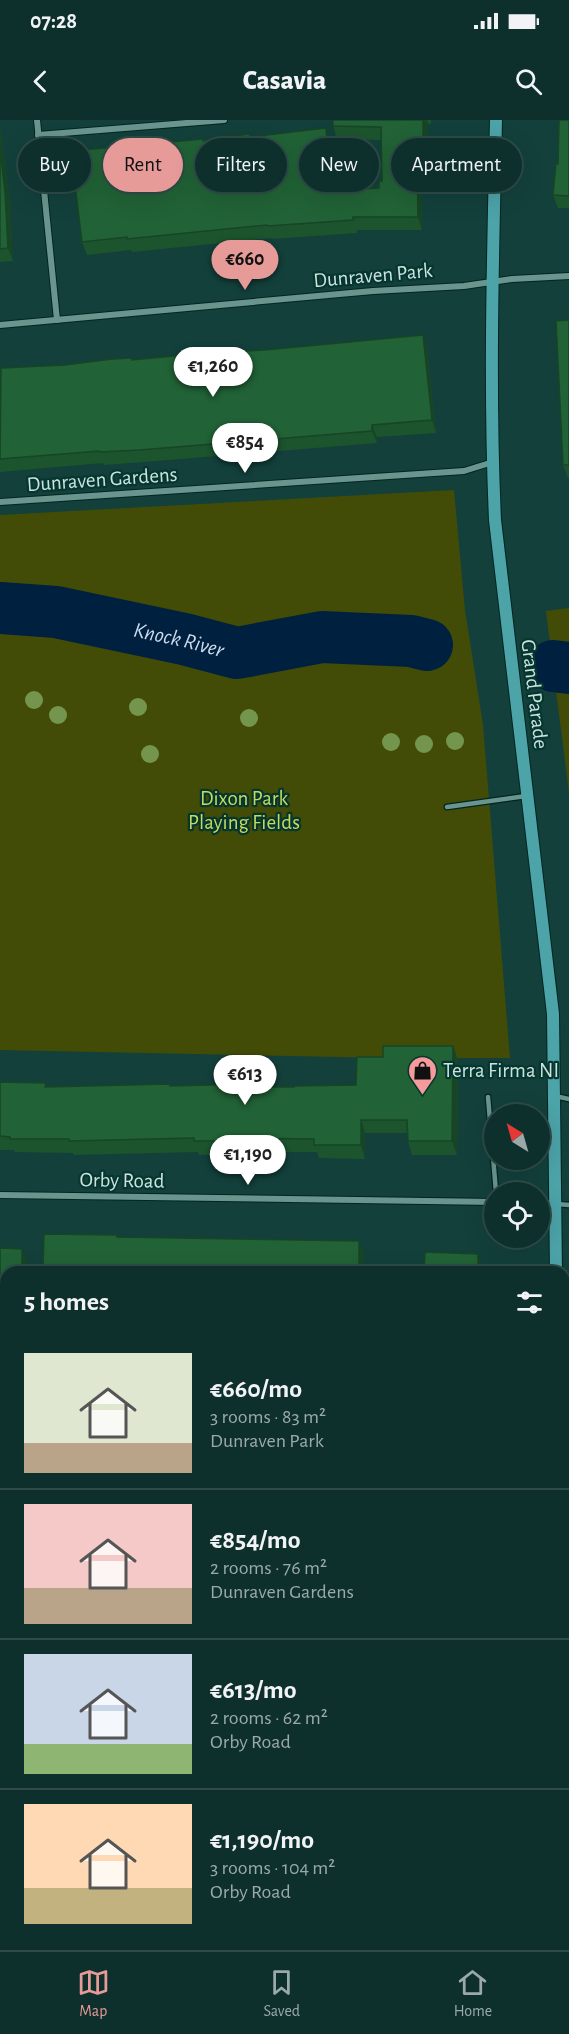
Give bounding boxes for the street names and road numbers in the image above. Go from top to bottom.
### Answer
street label: Dunraven Park [313,260,434,291]
street label: Dunraven Gardens [26,464,178,495]
street label: Grand Parade [517,638,552,750]
street label: Orby Road [79,1169,165,1192]

